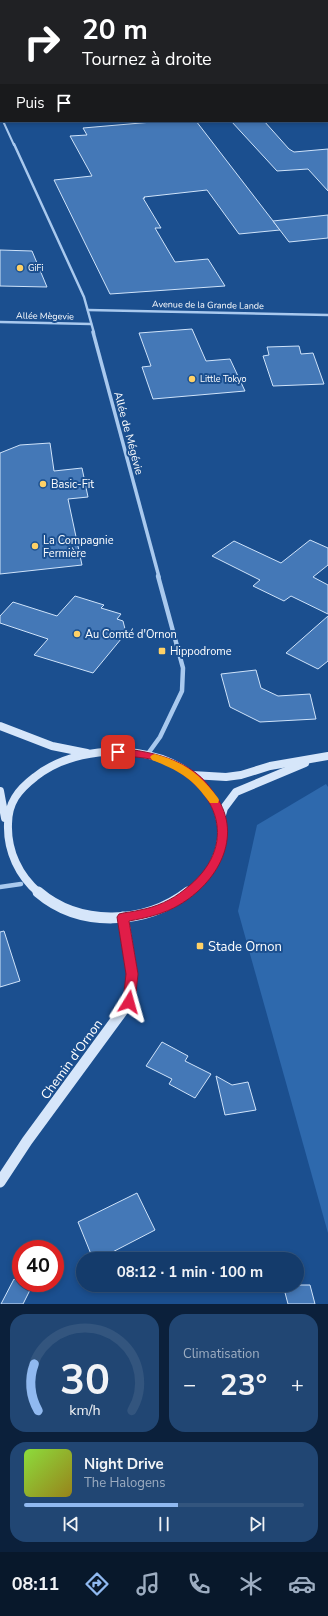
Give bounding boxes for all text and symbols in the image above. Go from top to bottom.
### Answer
text: 20 m [82,11,148,49]
icon: right [16,16,68,68]
text: Tournez à droite [82,47,212,71]
icon: arrive [53,92,75,114]
text: Puis [16,93,45,113]
place label: GiFi [28,262,44,274]
marker: GiFi [15,263,25,273]
street label: Avenue de la Grande Lande [152,298,264,312]
street label: Allée Mègevie [16,309,74,323]
place label: Little Tokyo [200,373,247,385]
marker: Little Tokyo [187,374,197,384]
street label: Allée de Mégévie [110,390,147,477]
place label: Basic-Fit [51,477,94,492]
marker: Basic-Fit [38,479,48,489]
place label: La Compagnie Fermière [43,533,114,561]
marker: La Compagnie Fermière [30,541,40,551]
place label: Au Comté d'Ornon [85,627,177,642]
marker: Au Comté d'Ornon [72,629,82,639]
place label: Hippodrome [170,644,232,659]
marker: Hippodrome [157,646,167,656]
pin [101,735,135,769]
icon: arrive [107,741,129,763]
place label: Stade Ornon [208,938,282,956]
marker: Stade Ornon [195,941,205,951]
position arrow [108,981,150,1023]
street label: Chemin d'Ornon [37,1016,107,1103]
speed limit sign: 40 [12,1240,64,1292]
text: 08:12 · 1 min · 100 m [117,1262,263,1282]
text: Climatisation [183,1345,260,1363]
text: 30 [60,1352,109,1409]
text: 23° [220,1365,267,1406]
text: − [183,1370,196,1400]
text: + [291,1370,304,1400]
text: km/h [69,1401,100,1420]
text: Night Drive [84,1454,164,1474]
text: The Halogens [84,1474,165,1492]
icon: previous [60,1513,82,1535]
icon: pause [153,1513,175,1535]
icon: next [246,1513,268,1535]
icon: directions [83,1570,111,1598]
icon: music [134,1570,162,1598]
icon: phone [185,1570,213,1598]
icon: climate [237,1570,265,1598]
icon: car [288,1570,316,1598]
text: 08:11 [12,1572,59,1596]

